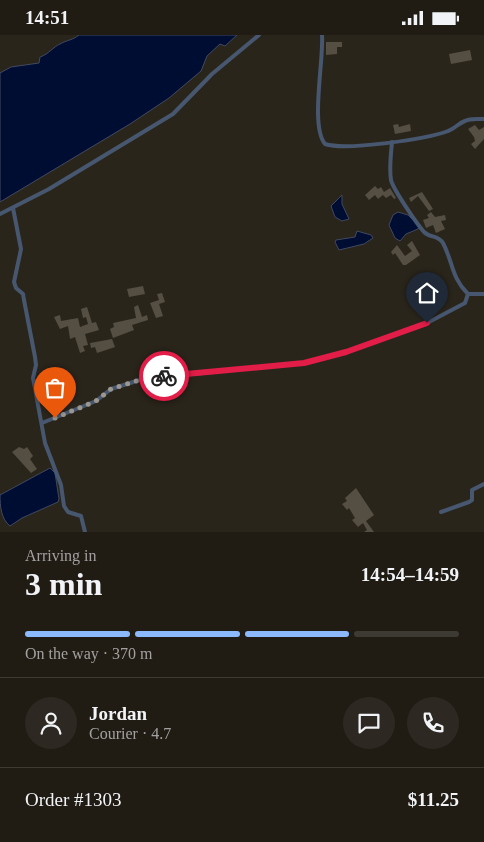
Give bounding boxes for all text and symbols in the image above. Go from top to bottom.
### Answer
text: 14:51 [25,7,69,28]
pin [406,272,448,323]
icon: home [413,279,441,307]
courier [139,351,189,401]
icon: bike [150,362,178,390]
pin [34,367,76,418]
icon: bag [41,374,69,402]
text: Arriving in [25,547,97,564]
text: 14:54–14:59 [361,564,459,585]
text: 3 min [25,566,102,602]
text: On the way · 370 m [25,645,153,662]
button: person [25,697,77,749]
button: chat [343,697,395,749]
button: phone [407,697,459,749]
text: Jordan [89,703,147,724]
text: Courier · 4.7 [89,725,171,742]
text: Order #1303 [25,789,122,810]
text: $11.25 [408,789,459,810]

